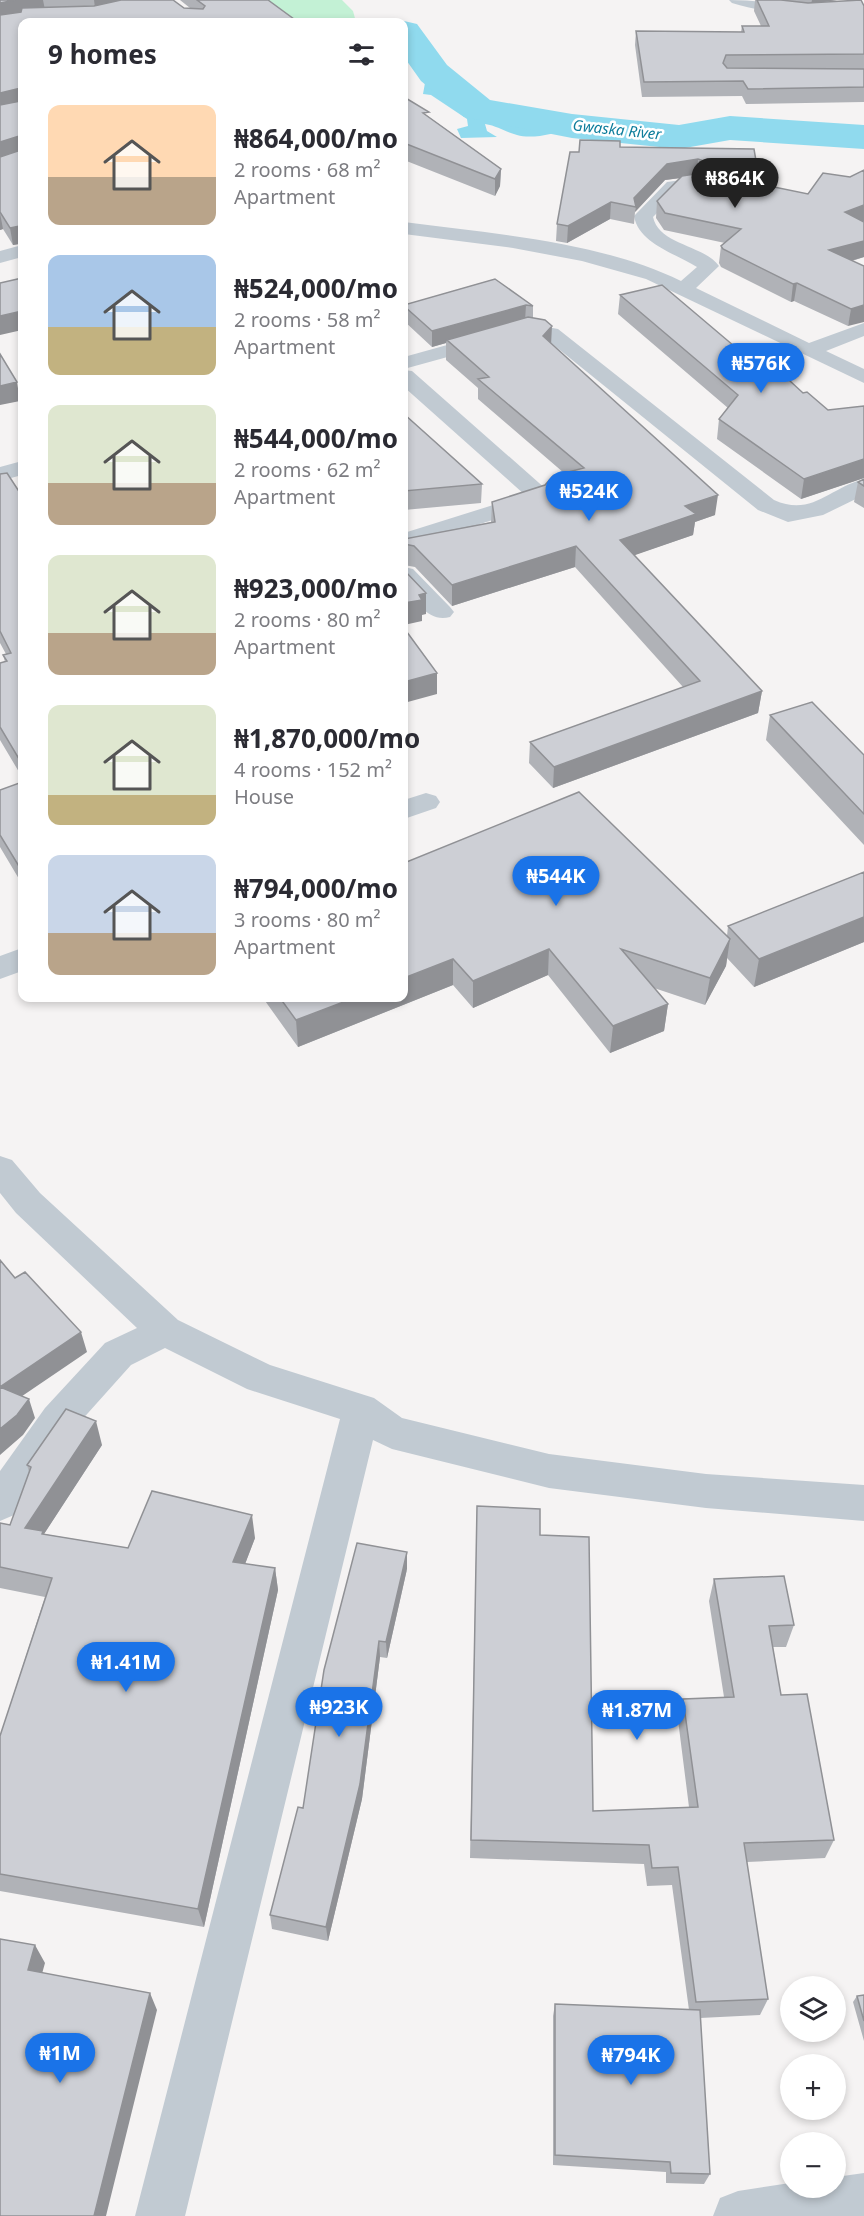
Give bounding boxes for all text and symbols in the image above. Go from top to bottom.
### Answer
text: 9 homes [48,36,157,72]
icon: filters [345,38,378,71]
water label: Gwaska River [572,114,663,144]
text: ₦864,000/mo [234,120,398,156]
icon: home [96,129,168,201]
text: 2 rooms · 68 m² [234,156,381,183]
pin: ₦864K [693,158,777,209]
text: ₦864K [705,164,765,191]
text: Apartment [234,183,335,210]
text: ₦524,000/mo [234,270,398,306]
icon: home [96,279,168,351]
text: 2 rooms · 58 m² [234,306,381,333]
text: Apartment [234,333,335,360]
pin: ₦576K [719,343,803,394]
text: ₦576K [731,349,791,376]
text: ₦544,000/mo [234,420,398,456]
icon: home [96,429,168,501]
text: 2 rooms · 62 m² [234,456,381,483]
pin: ₦524K [547,471,631,522]
text: ₦524K [559,477,619,504]
text: Apartment [234,483,335,510]
text: ₦923,000/mo [234,570,398,606]
icon: home [96,579,168,651]
text: 2 rooms · 80 m² [234,606,381,633]
text: Apartment [234,633,335,660]
text: ₦1,870,000/mo [234,720,420,756]
icon: home [96,729,168,801]
text: 4 rooms · 152 m² [234,756,392,783]
text: House [234,783,294,810]
pin: ₦544K [514,856,598,907]
text: ₦544K [526,862,586,889]
text: ₦794,000/mo [234,870,398,906]
icon: home [96,879,168,951]
text: 3 rooms · 80 m² [234,906,381,933]
text: Apartment [234,933,335,960]
pin: ₦1.41M [77,1642,175,1693]
text: ₦1.41M [91,1648,161,1675]
pin: ₦923K [297,1687,381,1738]
pin: ₦1.87M [588,1690,686,1741]
text: ₦923K [309,1693,369,1720]
text: ₦1.87M [602,1696,672,1723]
map controls [780,1976,846,2198]
button: layers [780,1976,846,2042]
pin: ₦1M [31,2033,89,2084]
pin: ₦794K [589,2035,673,2086]
text: ₦1M [39,2039,81,2066]
text: ₦794K [601,2041,661,2068]
button: + [780,2054,846,2120]
button: − [780,2132,846,2198]

